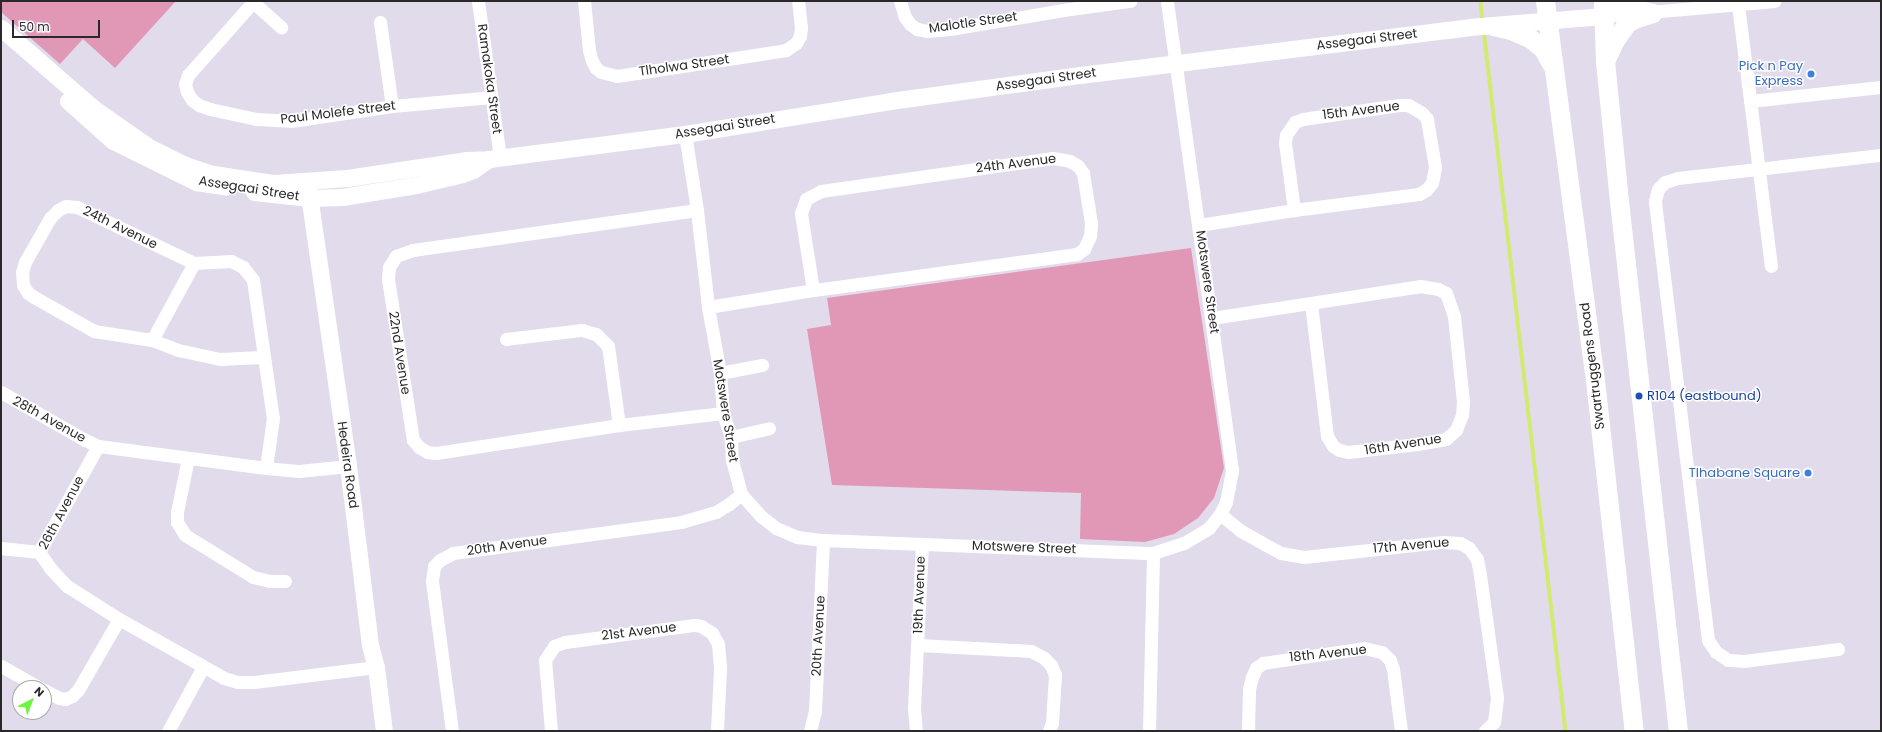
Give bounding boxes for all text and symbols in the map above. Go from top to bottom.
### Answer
street label: Malotle Street [928,9,1018,37]
scale bar [14,12,102,38]
text: 50 m [19,18,50,35]
street label: Ramakoka Street [474,23,504,135]
street label: Assegaai Street [1316,26,1418,54]
street label: Tlholwa Street [638,52,730,80]
place label: Pick n Pay Express [1739,59,1803,90]
street label: Assegaai Street [995,65,1097,95]
marker: Pick n Pay Express [1806,69,1816,79]
street label: Paul Molefe Street [280,98,396,128]
street label: 15th Avenue [1322,99,1400,123]
street label: Assegaai Street [674,111,776,143]
street label: 24th Avenue [975,151,1057,177]
street label: Assegaai Street [198,173,300,205]
street label: 24th Avenue [80,203,160,253]
street label: Motswere Street [1192,229,1222,335]
street label: Swartruggens Road [1577,302,1609,430]
street label: 22nd Avenue [385,310,413,396]
street label: Motswere Street [709,358,741,464]
place label: R104 (eastbound) [1647,388,1762,404]
marker: R104 (eastbound) [1634,391,1644,401]
street label: 28th Avenue [10,394,88,446]
street label: Hedeira Road [333,420,361,510]
street label: 16th Avenue [1363,431,1443,459]
place label: Tlhabane Square [1689,465,1800,481]
marker: Tlhabane Square [1803,468,1813,478]
street label: 26th Avenue [36,474,88,552]
street label: 20th Avenue [466,533,548,559]
street label: 17th Avenue [1372,535,1450,557]
street label: Motswere Street [972,538,1076,558]
street label: 19th Avenue [911,556,929,634]
street label: 20th Avenue [809,595,829,677]
street label: 21st Avenue [601,620,677,644]
street label: 18th Avenue [1289,642,1367,666]
north arrow [12,680,52,720]
text: N [31,683,48,701]

